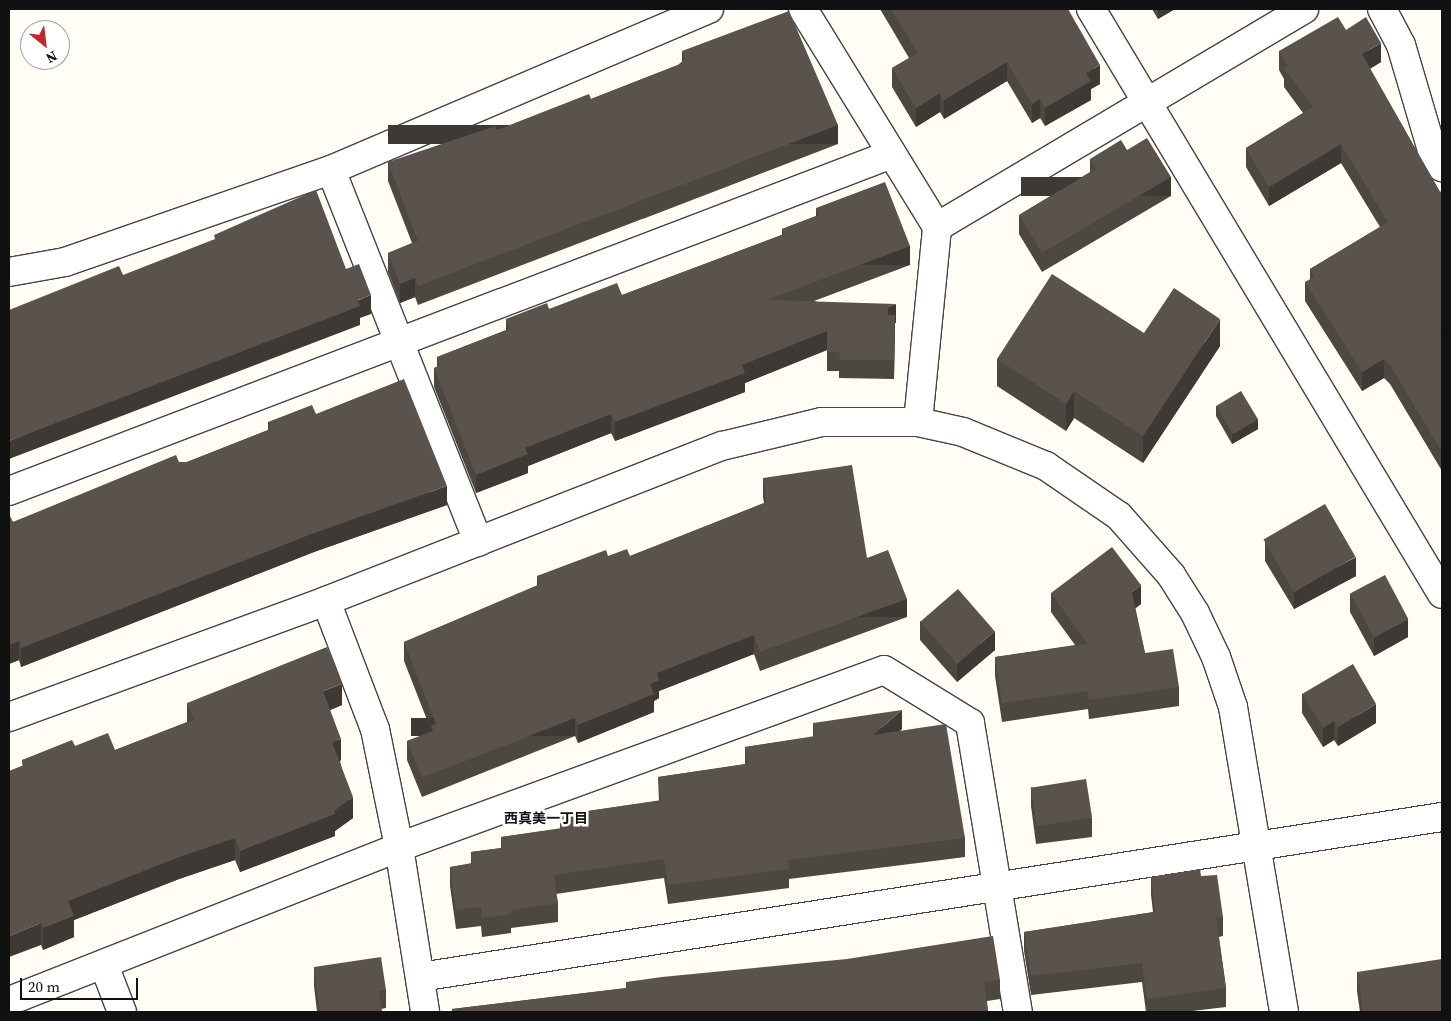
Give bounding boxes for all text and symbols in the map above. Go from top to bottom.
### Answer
north arrow [20,20,70,70]
text: N [42,46,61,68]
district label: 西真美一丁目 [504,810,588,826]
scale bar [22,968,140,1000]
text: 20 m [28,976,60,997]

